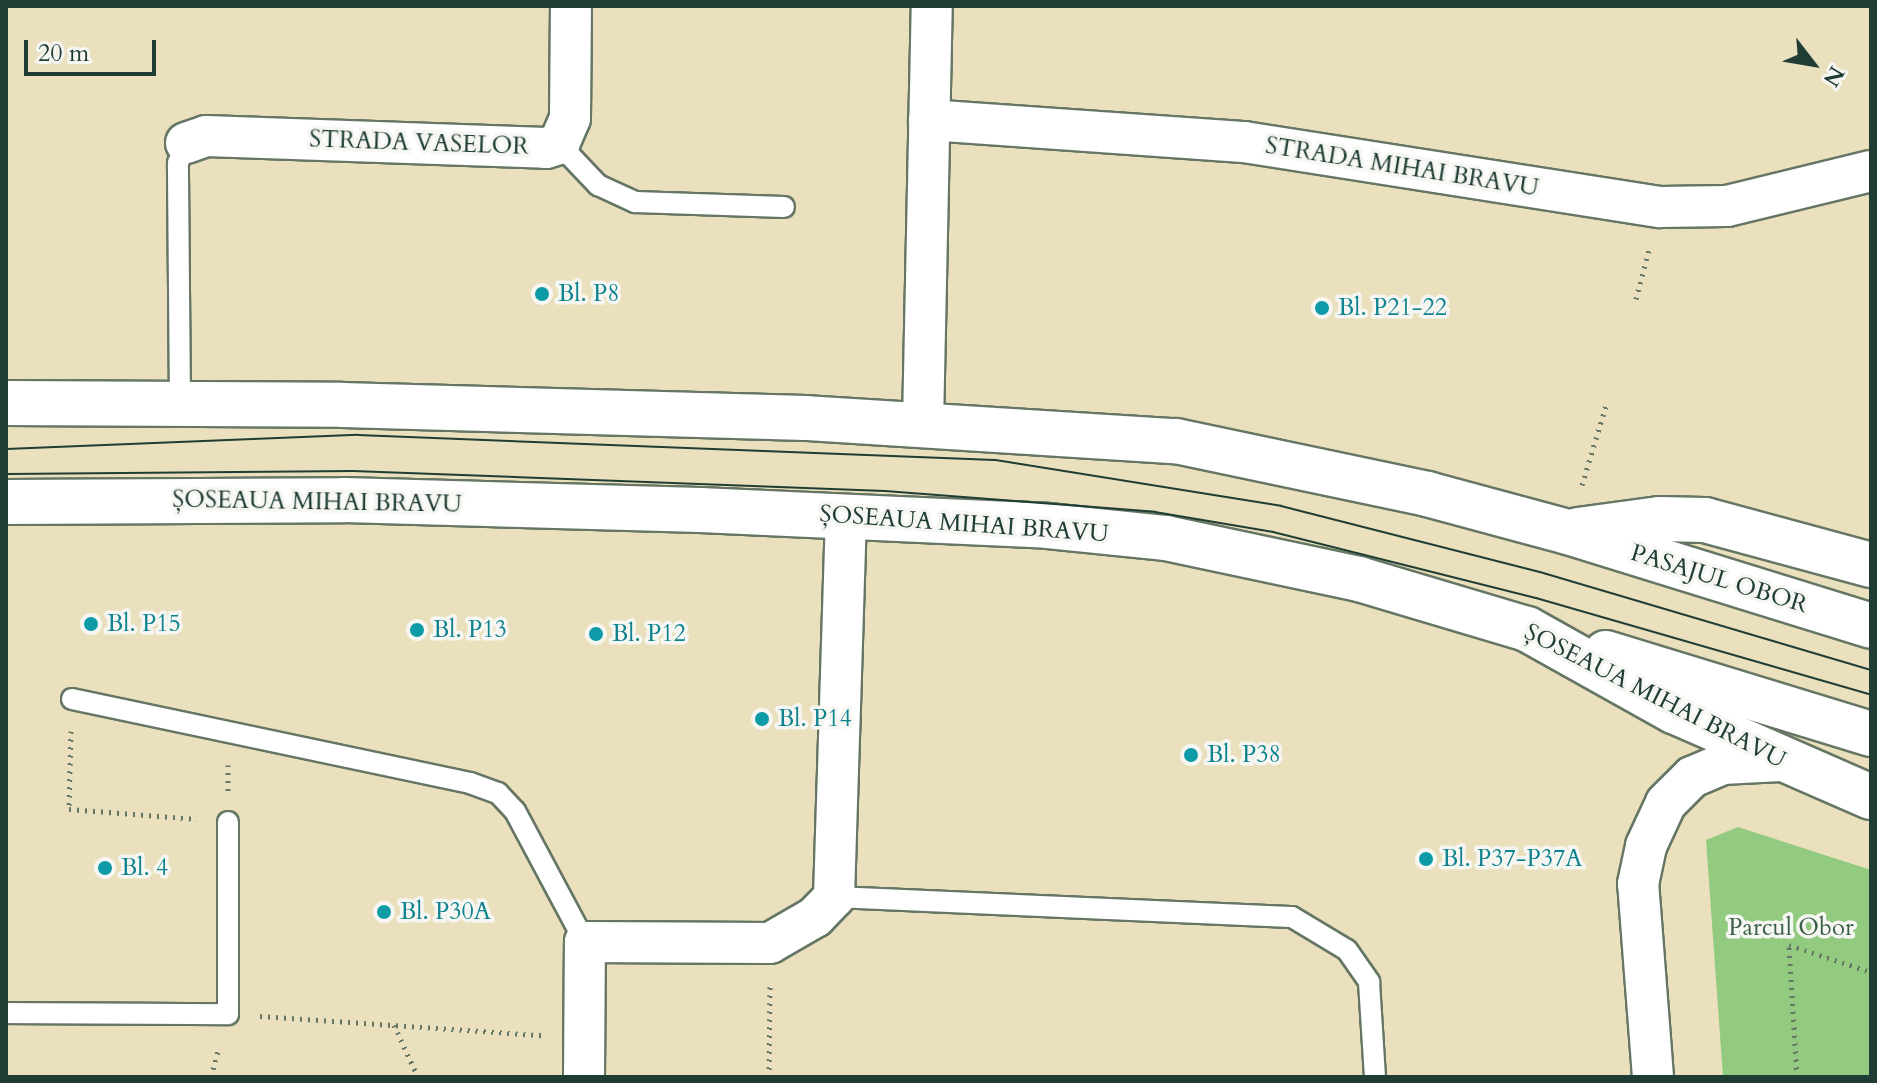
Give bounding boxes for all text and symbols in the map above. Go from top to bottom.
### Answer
scale bar [28,24,160,74]
north arrow [1773,24,1853,104]
text: 20 m [38,37,89,70]
text: N [1816,60,1851,92]
street label: STRADA VASELOR [309,125,529,161]
street label: STRADA MIHAI BRAVU [1263,131,1541,203]
place label: Bl. P8 [558,280,619,308]
marker: Bl. P8 [533,285,551,303]
place label: Bl. P21-22 [1338,294,1447,322]
marker: Bl. P21-22 [1313,299,1331,317]
street label: ȘOSEAUA MIHAI BRAVU [172,485,462,519]
street label: ȘOSEAUA MIHAI BRAVU [819,500,1109,548]
street label: PASAJUL OBOR [1627,538,1811,620]
place label: Bl. P15 [107,610,181,638]
marker: Bl. P15 [82,615,100,633]
place label: Bl. P13 [433,616,507,644]
street label: ȘOSEAUA MIHAI BRAVU [1519,617,1791,775]
place label: Bl. P12 [612,620,686,648]
marker: Bl. P13 [408,621,426,639]
marker: Bl. P12 [587,625,605,643]
place label: Bl. P14 [778,705,852,733]
marker: Bl. P14 [753,710,771,728]
place label: Bl. P38 [1207,741,1281,769]
marker: Bl. P38 [1182,746,1200,764]
place label: Bl. P37-P37A [1442,845,1582,873]
marker: Bl. P37-P37A [1417,850,1435,868]
place label: Bl. 4 [121,854,168,882]
marker: Bl. 4 [96,859,114,877]
place label: Bl. P30A [400,898,491,926]
marker: Bl. P30A [375,903,393,921]
park label: Parcul Obor [1728,914,1854,942]

